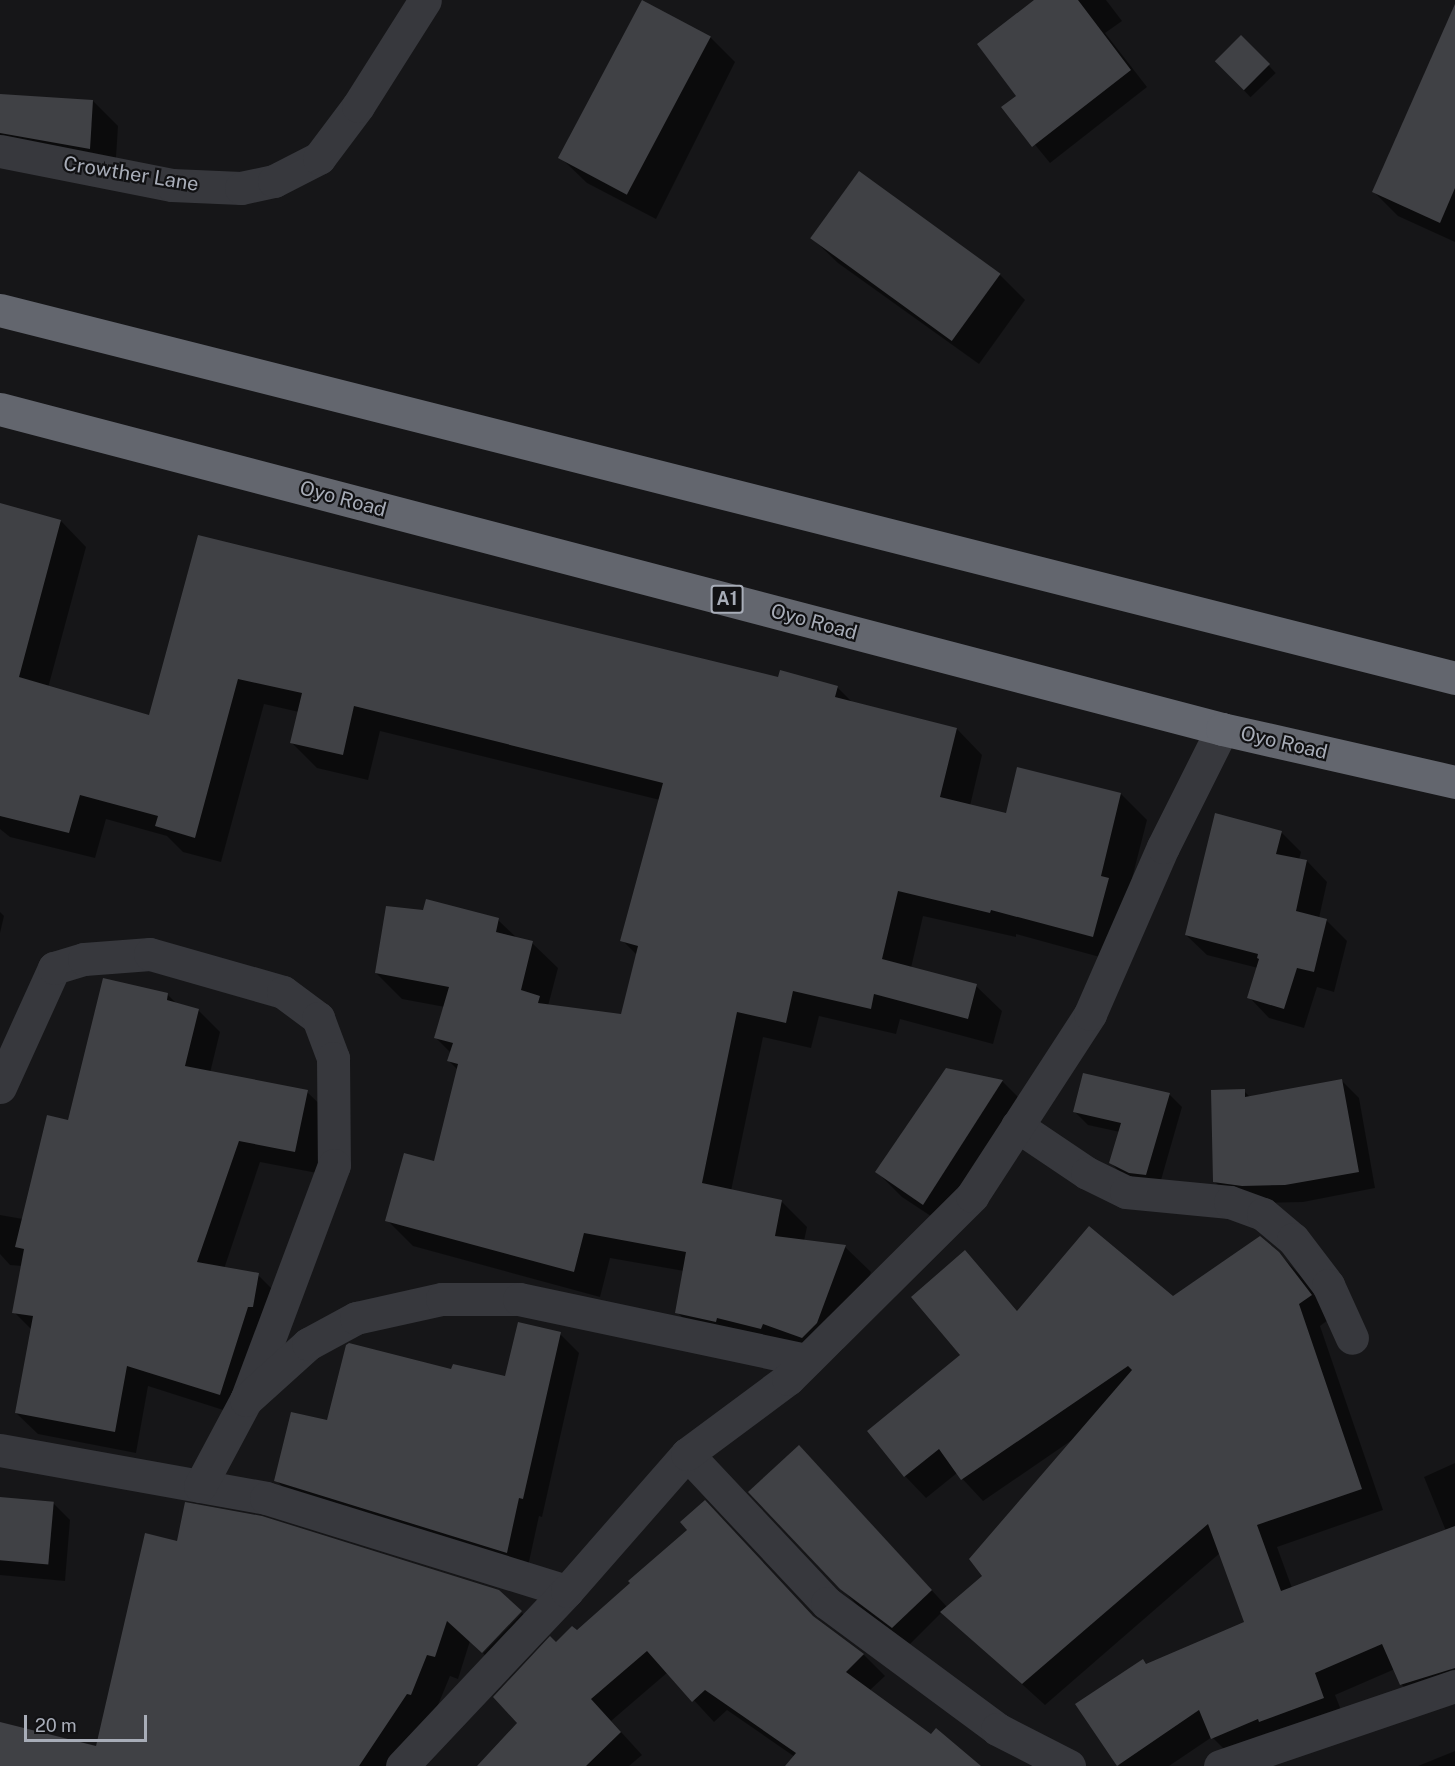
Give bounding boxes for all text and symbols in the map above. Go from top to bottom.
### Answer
street label: Crowther Lane [62,151,200,197]
street label: Oyo Road [297,476,389,522]
road number: A1 [710,584,744,614]
street label: Oyo Road [768,599,860,645]
street label: Oyo Road [1238,721,1330,765]
scale bar [27,1703,150,1741]
text: 20 m [35,1715,77,1736]

